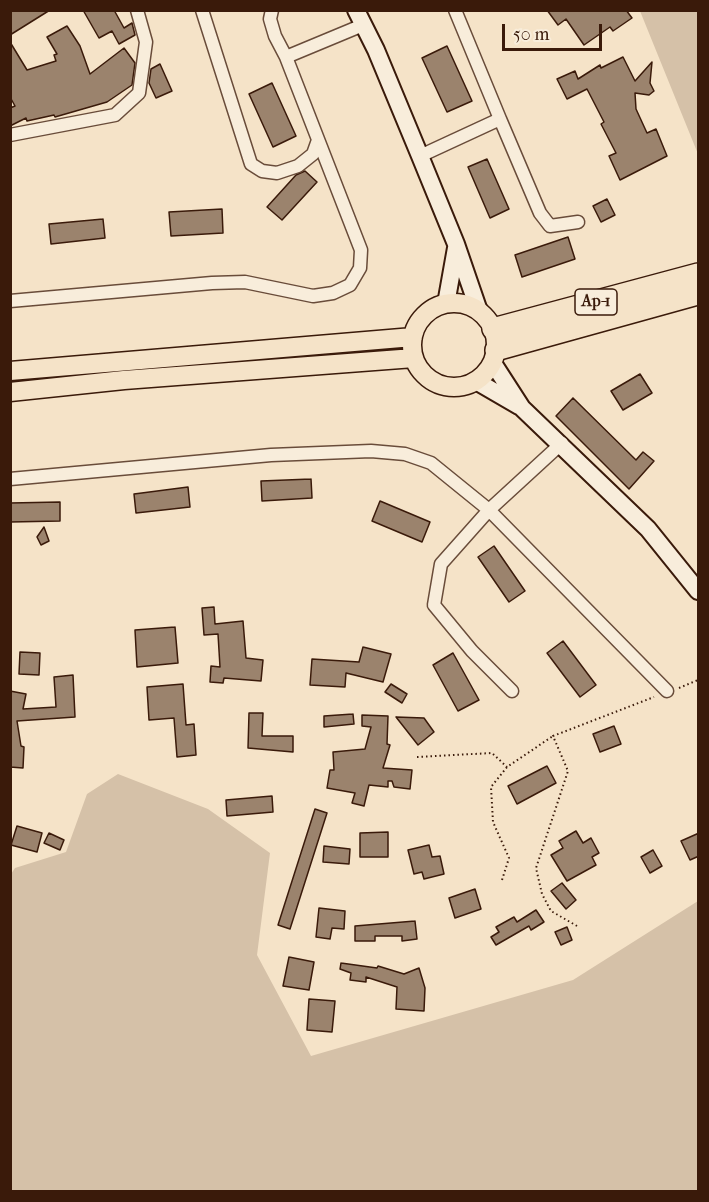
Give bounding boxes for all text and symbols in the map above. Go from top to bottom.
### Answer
scale bar [505,12,606,50]
text: 50 m [513,24,549,45]
road number: Ap-1 [575,289,617,315]

